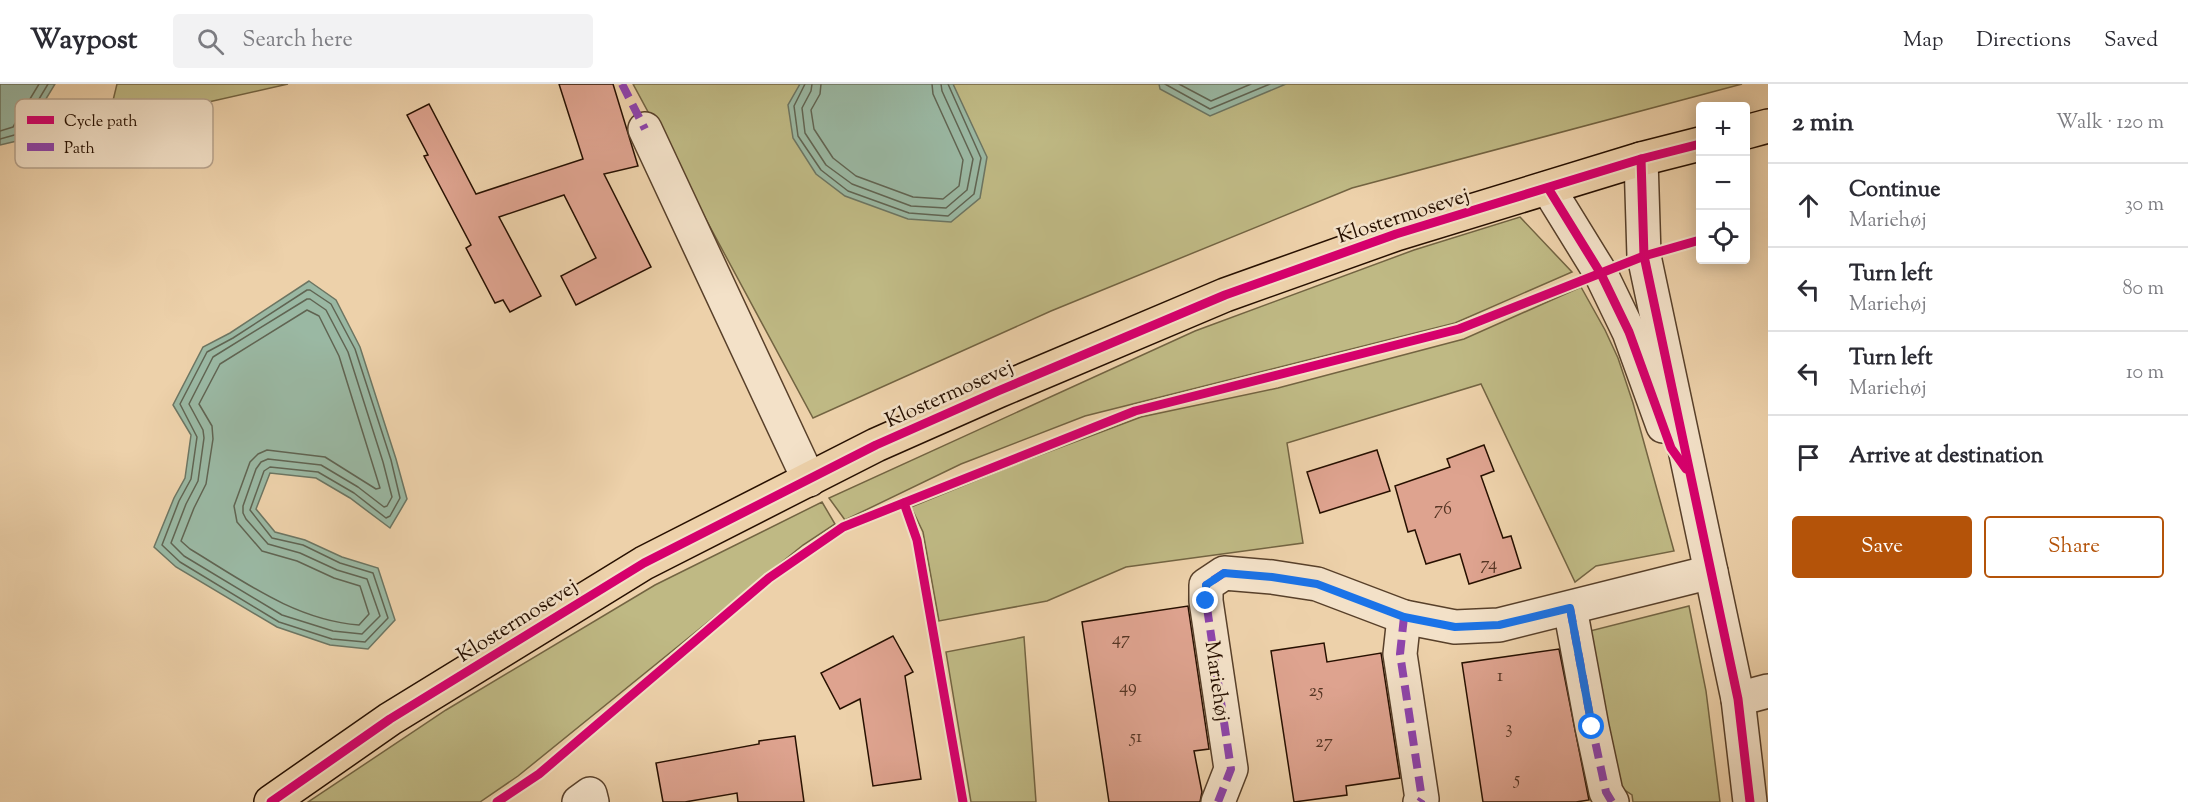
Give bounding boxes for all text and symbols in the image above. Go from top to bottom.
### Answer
search box [173,14,593,68]
text: Waypost [30,21,137,61]
icon: search [194,25,227,58]
text: Search here [242,25,353,57]
text: Map [1903,26,1943,56]
text: Directions [1976,26,2071,56]
text: Saved [2104,26,2158,56]
legend [15,99,213,168]
map controls [1696,102,1750,264]
button: + [1696,102,1750,156]
text: 2 min [1792,105,1854,142]
text: Walk · 120 m [2056,109,2164,138]
text: Cycle path [64,111,138,134]
text: Path [64,138,95,161]
button: − [1696,156,1750,210]
text: Continue [1849,175,1940,207]
street label: Klostermosevej [1334,181,1474,252]
icon: ahead [1792,189,1825,222]
text: 30 m [2125,191,2164,220]
text: Mariehøj [1849,207,1927,236]
button: locate [1696,210,1750,264]
text: Turn left [1849,259,1932,291]
icon: left [1792,273,1825,306]
text: 80 m [2123,275,2164,304]
text: Mariehøj [1849,291,1927,320]
text: Turn left [1849,343,1932,375]
street label: Klostermosevej [881,353,1019,437]
icon: left [1792,357,1825,390]
text: 10 m [2126,359,2164,388]
text: Mariehøj [1849,375,1927,404]
icon: arrive [1792,441,1825,474]
text: Arrive at destination [1849,441,2044,473]
house number: 76 [1434,497,1452,523]
button: Save [1792,516,1972,578]
button: Share [1984,516,2164,578]
house number: 74 [1481,552,1497,578]
street label: Klostermosevej [452,573,584,671]
route end [1192,587,1218,613]
house number: 47 [1112,627,1130,653]
street label: Mariehøj [1196,639,1237,724]
house number: 1 [1497,664,1503,690]
house number: 49 [1119,675,1137,701]
house number: 25 [1309,679,1323,705]
route start [1578,713,1604,739]
house number: 3 [1505,716,1513,742]
house number: 51 [1129,725,1142,751]
house number: 27 [1315,730,1333,756]
house number: 5 [1513,767,1520,793]

